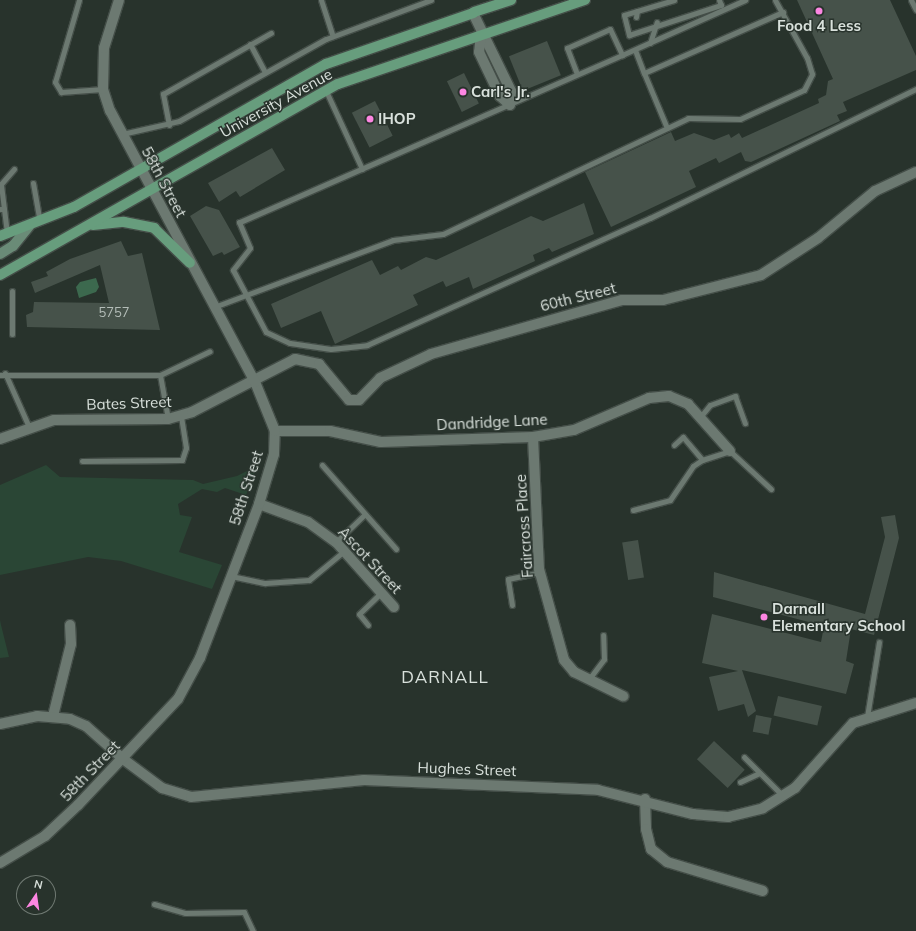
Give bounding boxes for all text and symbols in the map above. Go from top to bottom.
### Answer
marker: Food 4 Less [814,6,824,16]
place label: Food 4 Less [777,17,861,35]
street label: University Avenue [217,65,335,141]
place label: Carl's Jr. [471,83,530,101]
marker: Carl's Jr. [458,87,468,97]
place label: IHOP [378,110,416,128]
marker: IHOP [365,114,375,124]
street label: 58th Street [138,144,190,220]
street label: 60th Street [538,279,618,315]
house number: 5757 [98,304,130,320]
street label: Bates Street [86,393,172,413]
street label: Dandridge Lane [436,410,548,434]
street label: 58th Street [225,448,267,528]
street label: Faircross Place [511,474,537,578]
street label: Ascot Street [335,523,405,597]
place label: Darnall Elementary School [772,599,905,634]
marker: Darnall Elementary School [759,612,769,622]
district label: DARNALL [401,667,489,687]
street label: 58th Street [57,737,123,805]
street label: Hughes Street [417,758,517,780]
north arrow [16,875,56,915]
text: N [33,877,44,892]

